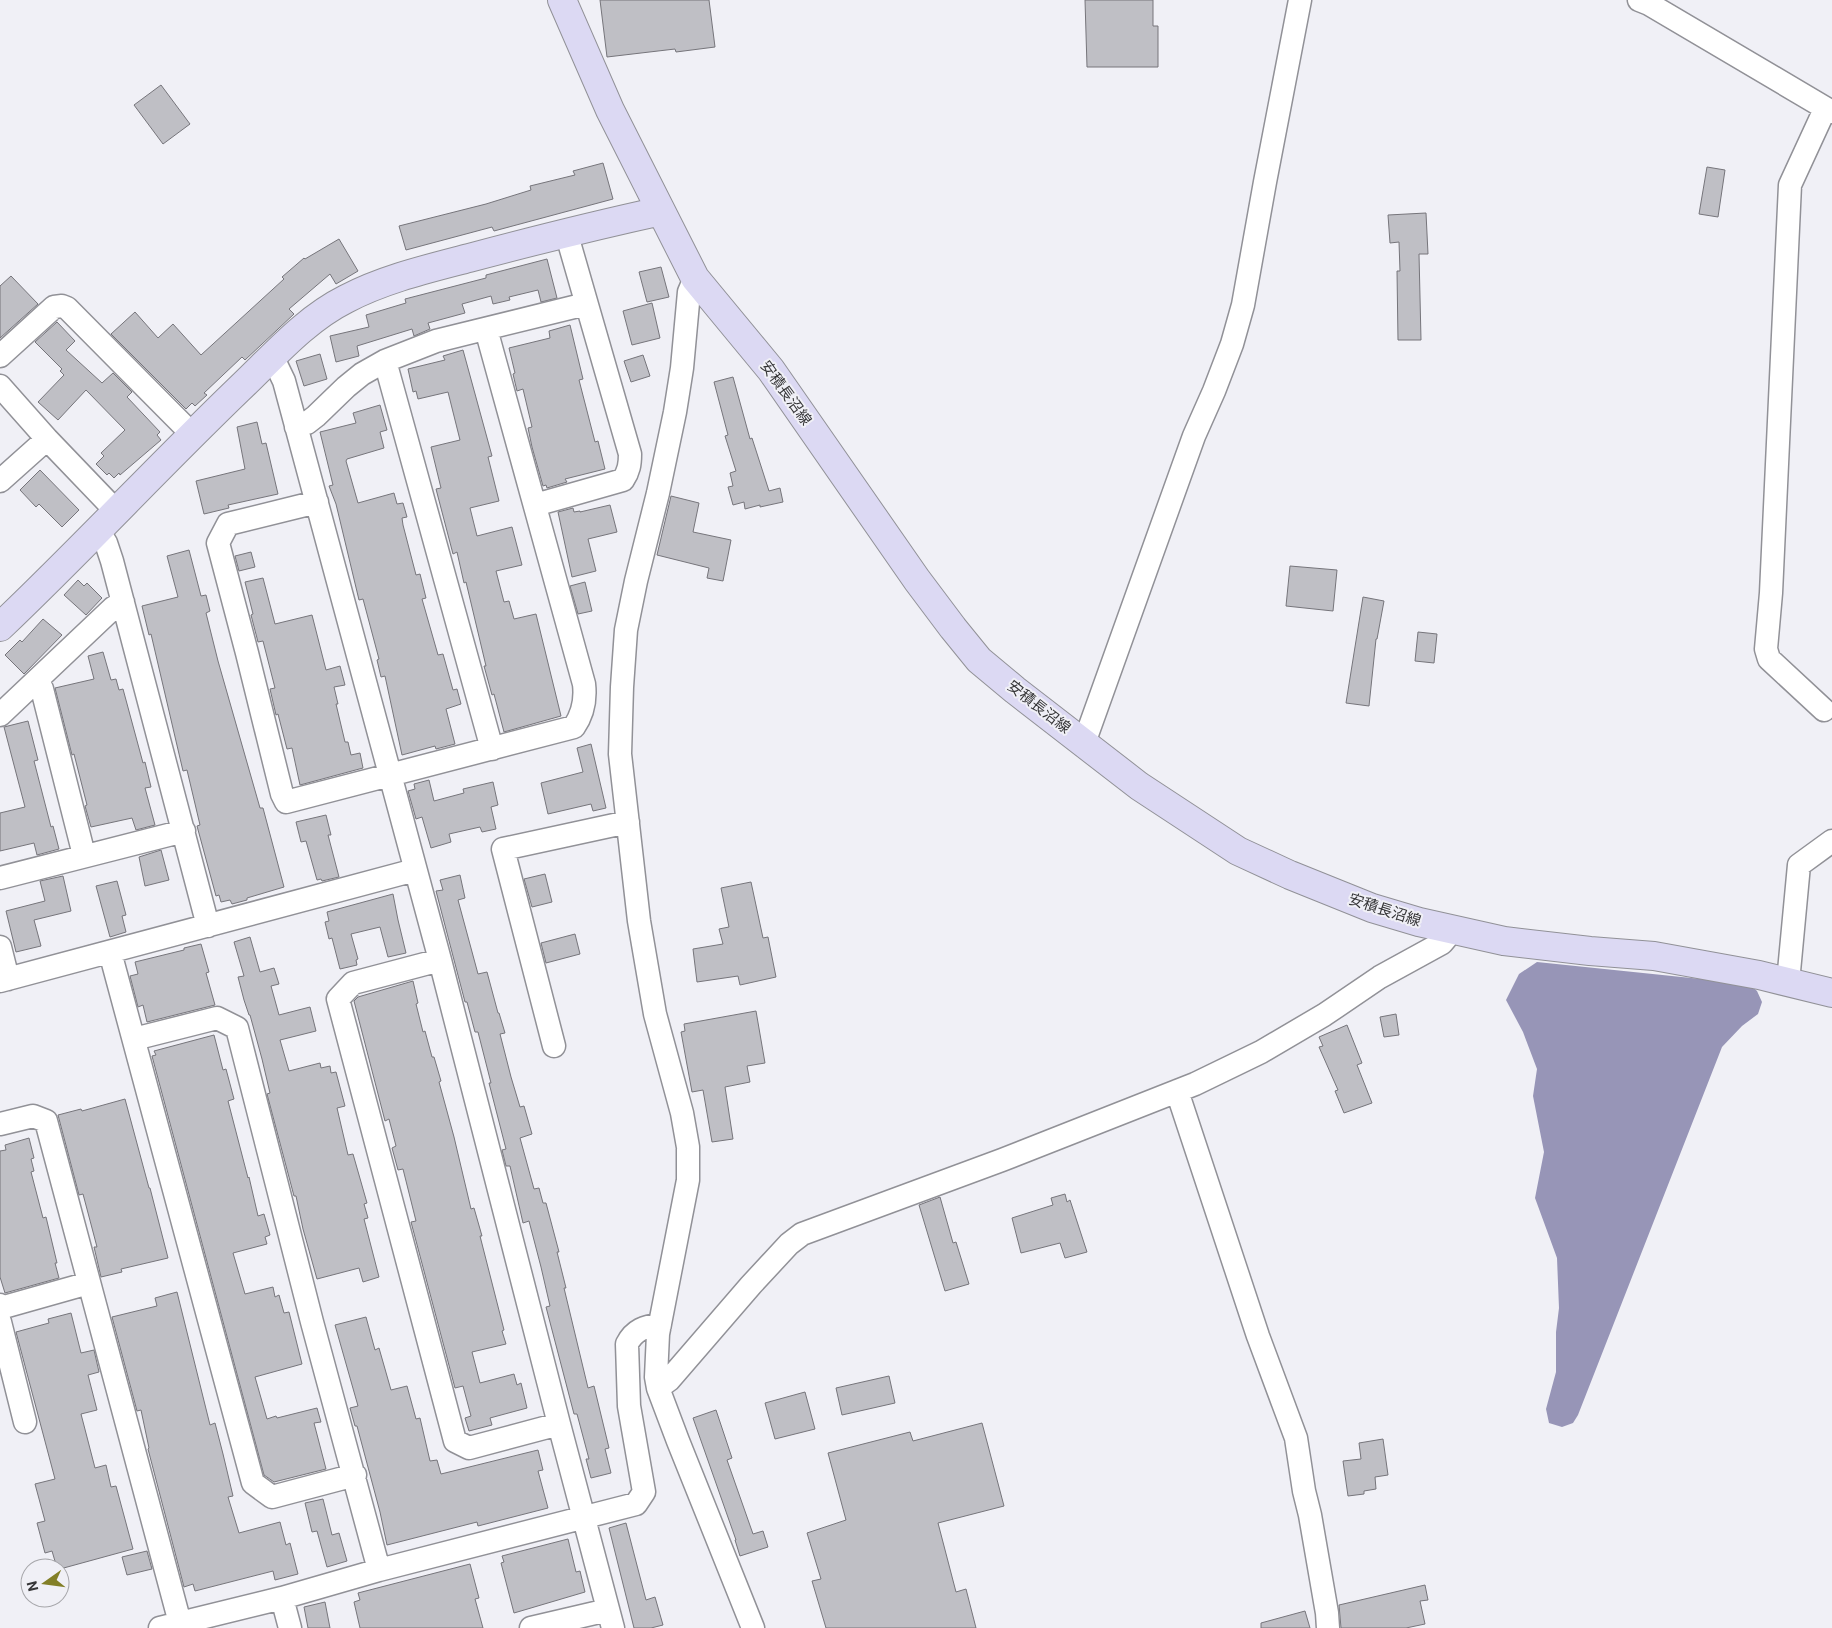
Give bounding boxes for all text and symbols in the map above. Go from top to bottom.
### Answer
street label: 安積長沼線 [757,357,815,429]
street label: 安積長沼線 [1004,677,1074,737]
street label: 安積長沼線 [1347,890,1423,930]
north arrow [20,1558,70,1608]
text: N [23,1579,41,1593]

